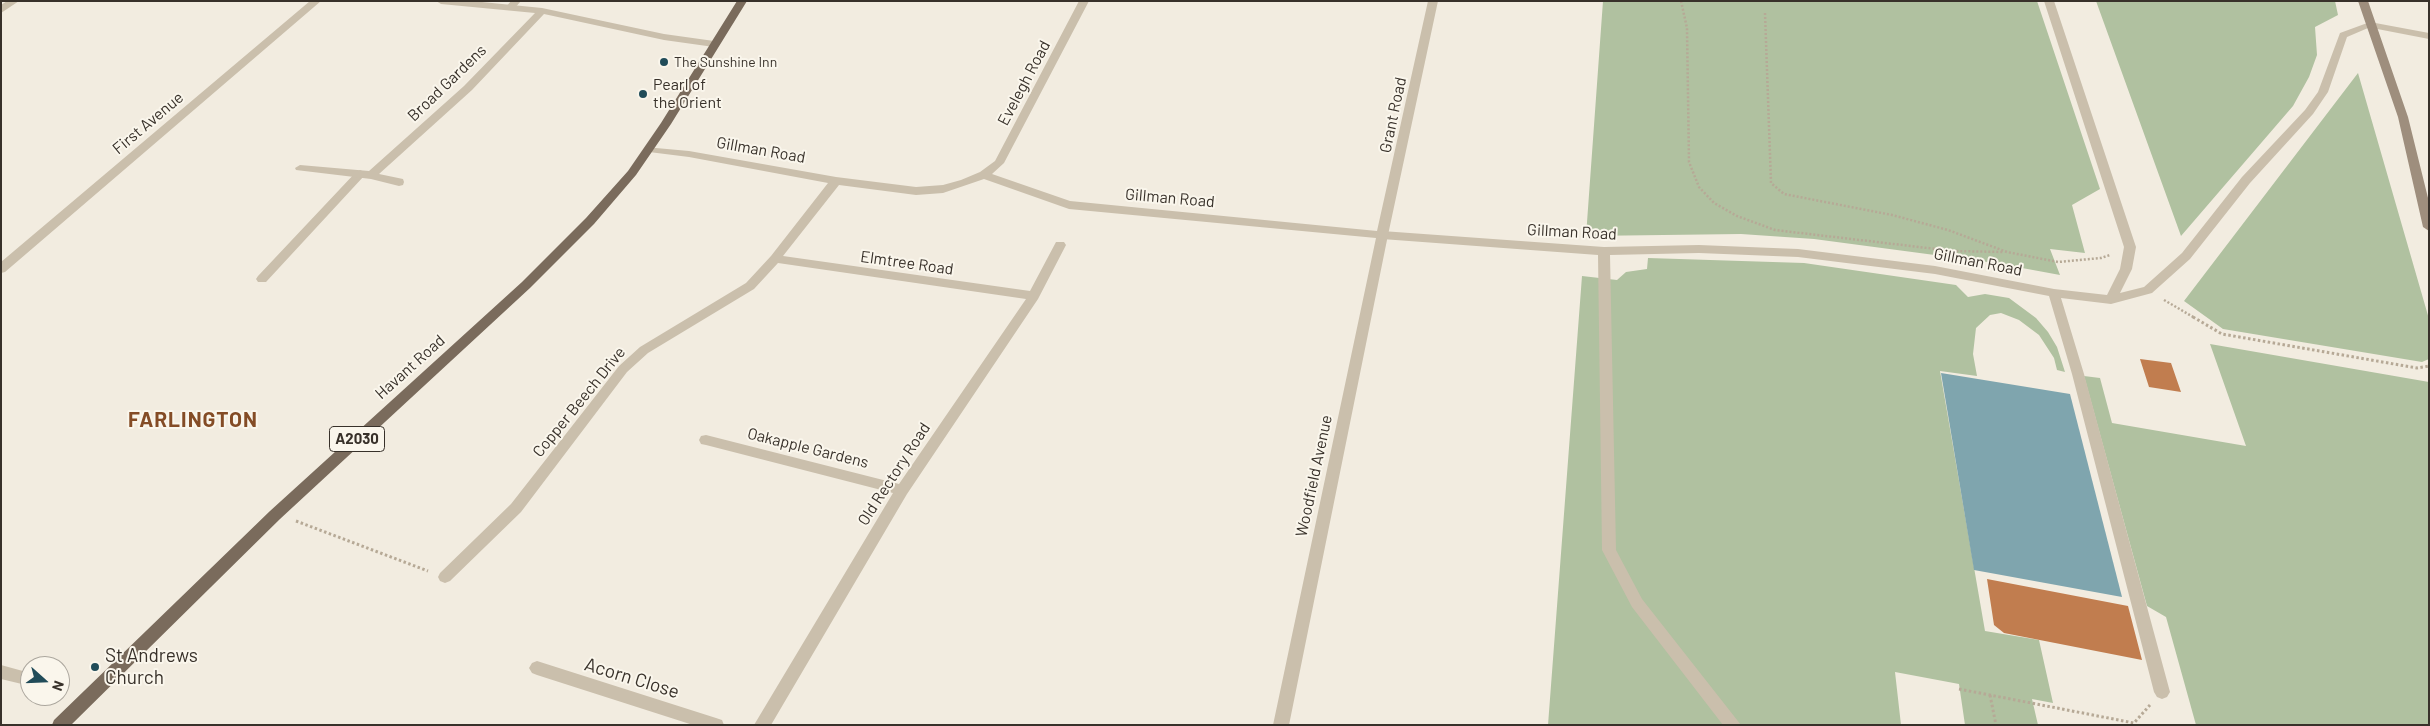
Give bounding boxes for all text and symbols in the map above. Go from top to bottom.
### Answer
street label: Evelegh Road [994,37,1054,129]
street label: Broad Gardens [404,41,490,125]
place label: The Sunshine Inn [674,54,777,70]
marker: The Sunshine Inn [658,56,670,68]
place label: Pearl of the Orient [653,75,722,113]
street label: Grant Road [1376,75,1410,155]
street label: First Avenue [109,88,187,158]
marker: Pearl of the Orient [637,88,649,100]
street label: Gillman Road [715,133,807,167]
street label: Gillman Road [1124,185,1216,211]
street label: Gillman Road [1527,220,1617,244]
street label: Gillman Road [1932,244,2024,280]
street label: Elmtree Road [859,247,955,279]
street label: Havant Road [371,331,449,403]
street label: Copper Beech Drive [529,343,629,461]
district label: FARLINGTON [127,407,259,433]
street label: Woodfield Avenue [1292,413,1336,539]
street label: Old Rectory Road [854,419,934,529]
street label: Oakapple Gardens [745,424,871,472]
road number: A2030 [330,426,384,452]
place label: St Andrews Church [105,645,198,689]
street label: Acorn Close [582,653,682,703]
north arrow [20,656,70,706]
marker: St Andrews Church [89,661,101,673]
text: N [49,679,68,693]

